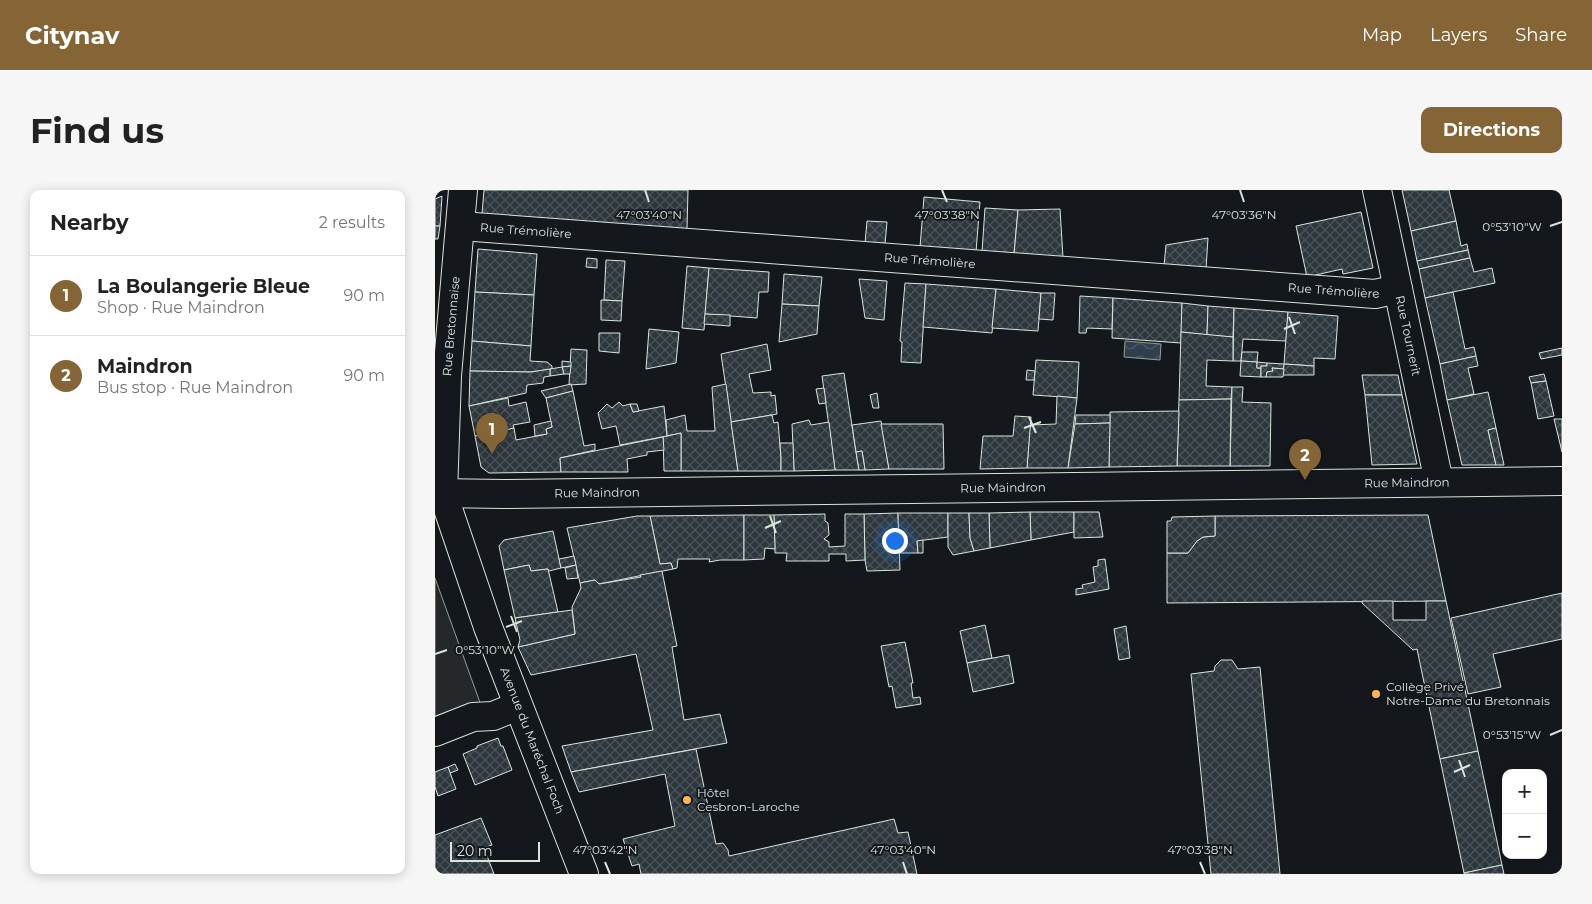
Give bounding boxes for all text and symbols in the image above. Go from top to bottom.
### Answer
text: Citynav [25,21,119,50]
text: Map [1362,24,1402,46]
text: Layers [1430,24,1487,46]
text: Share [1515,24,1567,46]
button: Directions [1421,107,1562,153]
text: Find us [30,109,164,152]
text: 47°03'40"N [616,207,682,222]
text: 47°03'38"N [914,207,980,222]
text: 47°03'36"N [1212,207,1276,222]
text: Nearby [50,210,129,235]
text: 2 results [319,213,385,232]
street label: Rue Trémolière [480,219,572,241]
text: 0°53'10"W [1482,219,1542,234]
street label: Rue Trémolière [883,249,976,271]
text: La Boulangerie Bleue [97,275,310,298]
street label: Rue Bretonnaise [439,276,463,377]
street label: Rue Trémolière [1287,280,1381,301]
text: 1 [63,286,69,305]
text: 90 m [343,286,385,305]
street label: Rue Tournerit [1393,294,1424,377]
text: Shop · Rue Maindron [97,298,265,317]
text: Maindron [97,355,193,378]
text: 2 [61,366,71,385]
text: 90 m [343,366,385,385]
text: Bus stop · Rue Maindron [97,378,293,397]
pin: 1 [476,413,508,454]
pin: 2 [1289,439,1321,480]
street label: Rue Maindron [1364,474,1450,490]
street label: Rue Maindron [960,479,1046,495]
street label: Rue Maindron [554,484,640,500]
your location [882,528,908,554]
text: 0°53'10"W [455,642,515,657]
street label: Avenue du Maréchal Foch [497,665,568,816]
place label: Collège Privé Notre-Dame du Bretonnais [1386,679,1550,708]
marker: Collège Privé Notre-Dame du Bretonnais [1370,688,1382,700]
text: 0°53'15"W [1483,727,1541,742]
map controls [1502,769,1547,859]
button: + [1502,769,1547,814]
place label: Hôtel Cesbron-Laroche [697,785,800,814]
marker: Hôtel Cesbron-Laroche [681,794,693,806]
button: − [1502,814,1547,859]
scale bar [450,839,540,862]
text: 20 m [457,842,493,860]
text: 47°03'42"N [573,842,637,857]
text: 47°03'40"N [870,842,936,857]
text: 47°03'38"N [1167,842,1233,857]

